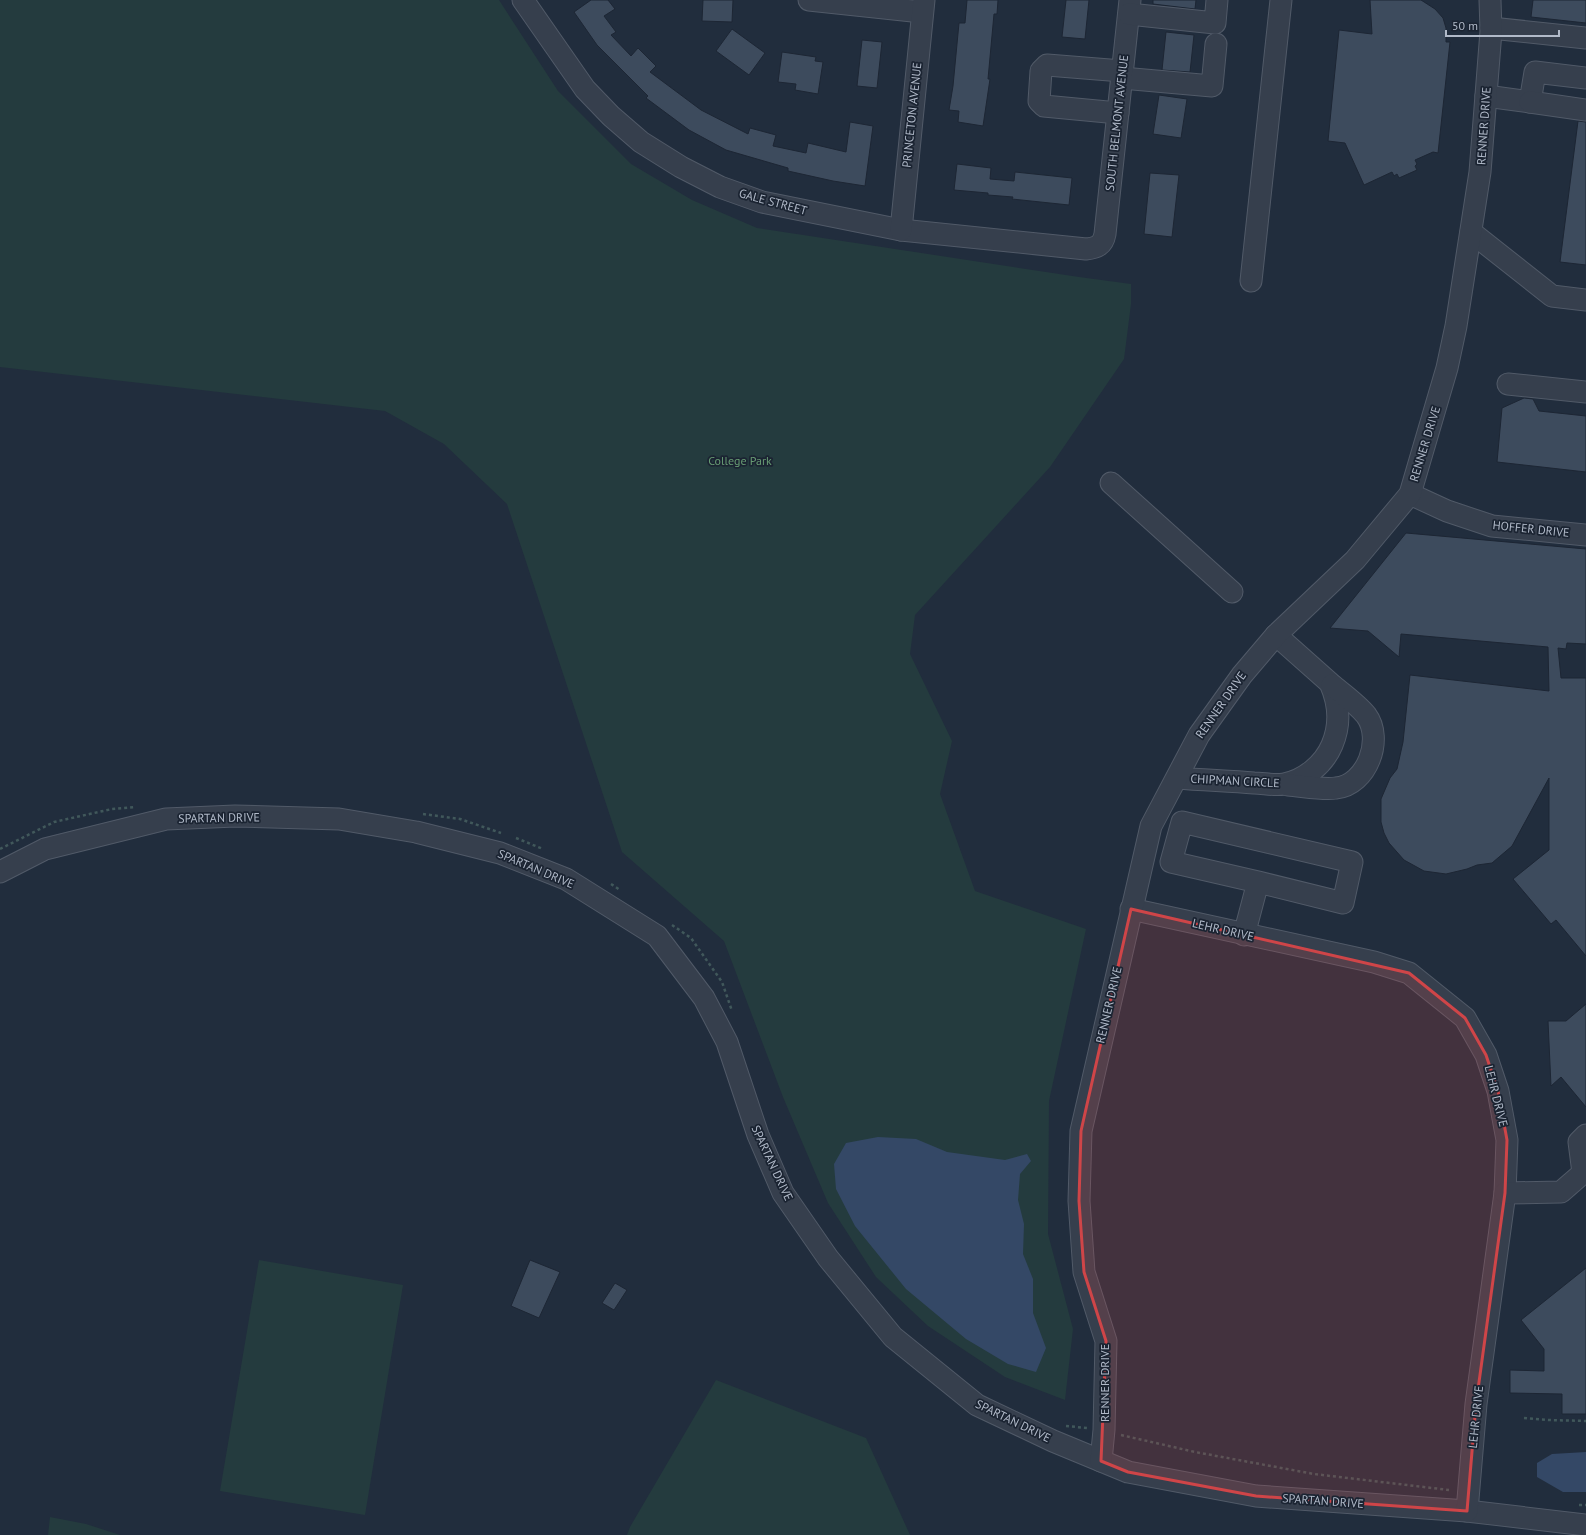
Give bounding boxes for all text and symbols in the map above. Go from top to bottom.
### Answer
scale bar [1446,12,1559,38]
text: 50 m [1452,18,1478,33]
street label: SOUTH BELMONT AVENUE [1102,54,1131,192]
street label: PRINCETON AVENUE [899,61,924,168]
street label: RENNER DRIVE [1473,86,1494,166]
street label: GALE STREET [737,185,809,218]
street label: RENNER DRIVE [1406,404,1443,483]
park label: College Park [708,453,772,468]
street label: HOFFER DRIVE [1492,517,1570,540]
street label: RENNER DRIVE [1192,668,1249,741]
street label: CHIPMAN CIRCLE [1190,771,1280,790]
street label: SPARTAN DRIVE [178,809,260,826]
street label: SPARTAN DRIVE [496,846,577,891]
street label: LEHR DRIVE [1191,915,1255,944]
street label: RENNER DRIVE [1092,965,1125,1045]
street label: LEHR DRIVE [1482,1064,1511,1128]
street label: SPARTAN DRIVE [748,1123,797,1203]
street label: RENNER DRIVE [1097,1344,1112,1422]
street label: LEHR DRIVE [1465,1385,1486,1449]
street label: SPARTAN DRIVE [973,1396,1053,1445]
street label: SPARTAN DRIVE [1282,1490,1364,1511]

